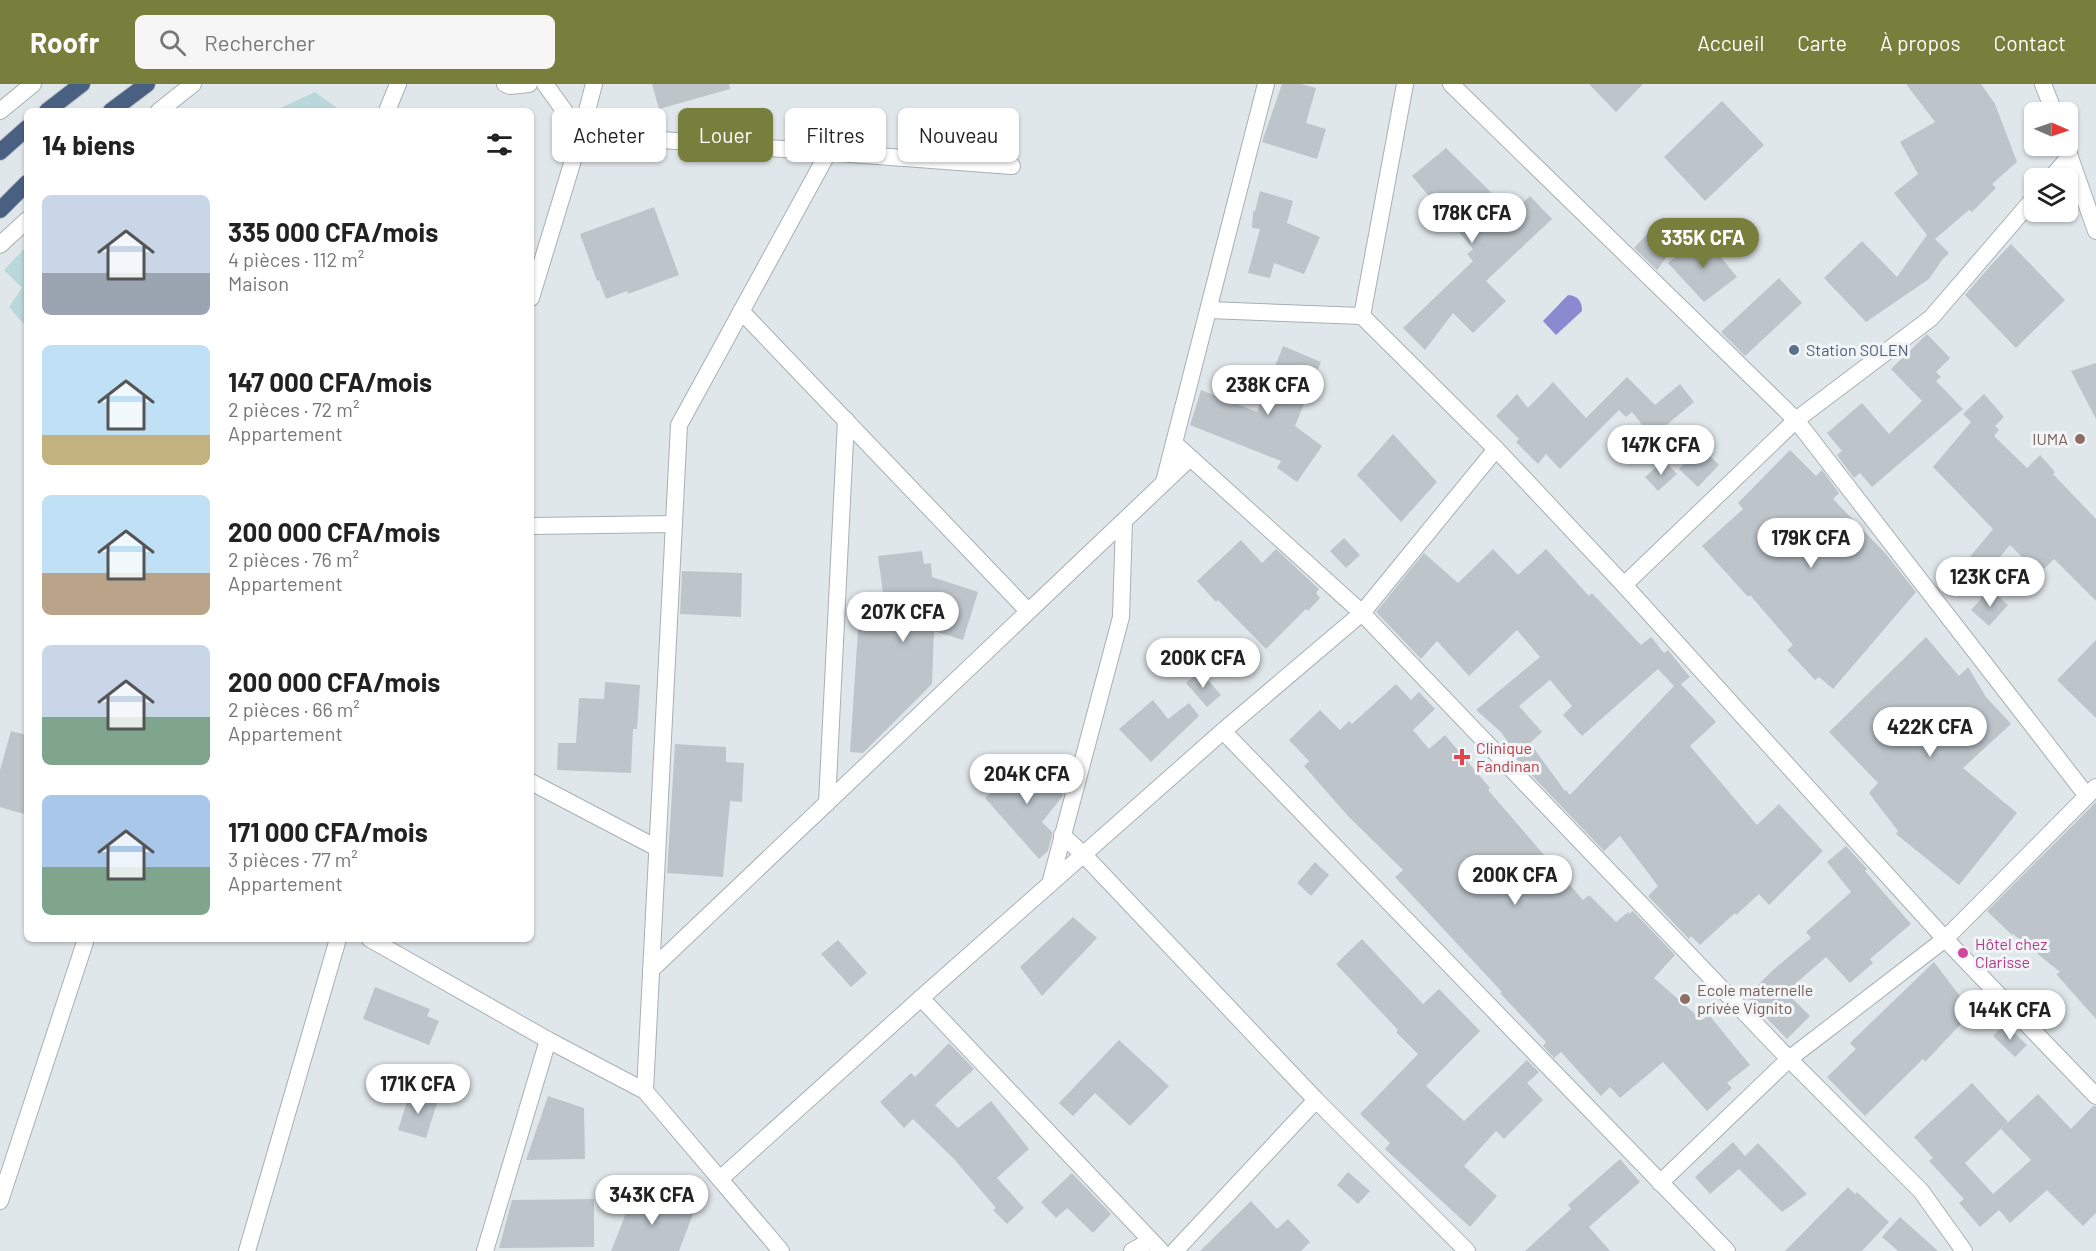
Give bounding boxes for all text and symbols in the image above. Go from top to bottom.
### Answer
search box [135,15,555,69]
text: Roofr [30,25,99,59]
icon: search [156,26,189,59]
text: Rechercher [204,29,315,55]
text: Accueil [1697,30,1764,55]
text: Carte [1797,30,1847,55]
text: À propos [1880,30,1961,55]
text: Contact [1994,30,2066,55]
north arrow [2024,102,2078,156]
map controls [2024,102,2078,222]
chip: Acheter [552,108,666,162]
chip: Louer [678,108,773,162]
chip: Filtres [785,108,886,162]
chip: Nouveau [898,108,1019,162]
icon: filters [483,128,516,161]
text: 14 biens [42,129,135,160]
button: layers [2024,168,2078,222]
pin: 178K CFA [1410,193,1534,244]
text: 178K CFA [1432,200,1512,224]
text: 335 000 CFA/mois [228,216,438,247]
pin: 335K CFA [1641,218,1765,269]
icon: home [90,219,162,291]
text: 335K CFA [1661,225,1745,249]
text: 4 pièces · 112 m² [228,247,364,271]
text: Maison [228,271,289,295]
place label: Station SOLEN [1806,340,1909,359]
marker: Station SOLEN [1787,343,1801,357]
pin: 238K CFA [1206,365,1330,416]
text: 147 000 CFA/mois [228,366,432,397]
icon: home [90,369,162,441]
text: 238K CFA [1226,372,1310,396]
text: 2 pièces · 72 m² [228,397,359,421]
text: Appartement [228,421,343,445]
pin: 147K CFA [1599,425,1723,476]
place label: IUMA [2032,429,2068,448]
text: 147K CFA [1621,432,1701,456]
marker: IUMA [2073,432,2087,446]
text: 200 000 CFA/mois [228,516,440,547]
pin: 179K CFA [1749,518,1873,569]
icon: home [90,519,162,591]
text: 179K CFA [1771,525,1851,549]
text: 2 pièces · 76 m² [228,547,359,571]
pin: 123K CFA [1928,557,2052,608]
text: 123K CFA [1950,564,2030,588]
text: Appartement [228,571,343,595]
pin: 207K CFA [841,592,965,643]
text: 207K CFA [861,599,945,623]
pin: 200K CFA [1141,638,1265,689]
text: 200K CFA [1160,645,1246,669]
text: 200 000 CFA/mois [228,666,440,697]
icon: home [90,669,162,741]
text: 2 pièces · 66 m² [228,697,360,721]
pin: 422K CFA [1868,707,1992,758]
text: 422K CFA [1887,714,1973,738]
text: Appartement [228,721,343,745]
place label: Clinique Fandinan [1476,738,1540,775]
marker: Clinique Fandinan [1453,748,1471,766]
pin: 204K CFA [965,754,1089,805]
text: 204K CFA [984,761,1070,785]
text: 171 000 CFA/mois [228,816,428,847]
icon: home [90,819,162,891]
text: 3 pièces · 77 m² [228,847,358,871]
pin: 200K CFA [1453,855,1577,906]
text: 200K CFA [1472,862,1558,886]
text: Appartement [228,871,343,895]
place label: Hôtel chez Clarisse [1975,934,2047,971]
marker: Hôtel chez Clarisse [1956,946,1970,960]
place label: Ecole maternelle privée Vignito [1697,980,1813,1017]
pin: 144K CFA [1948,990,2072,1041]
marker: Ecole maternelle privée Vignito [1678,992,1692,1006]
text: 144K CFA [1968,997,2052,1021]
pin: 171K CFA [356,1064,480,1115]
text: 171K CFA [380,1071,456,1095]
pin: 343K CFA [590,1175,714,1226]
text: 343K CFA [609,1182,695,1206]

